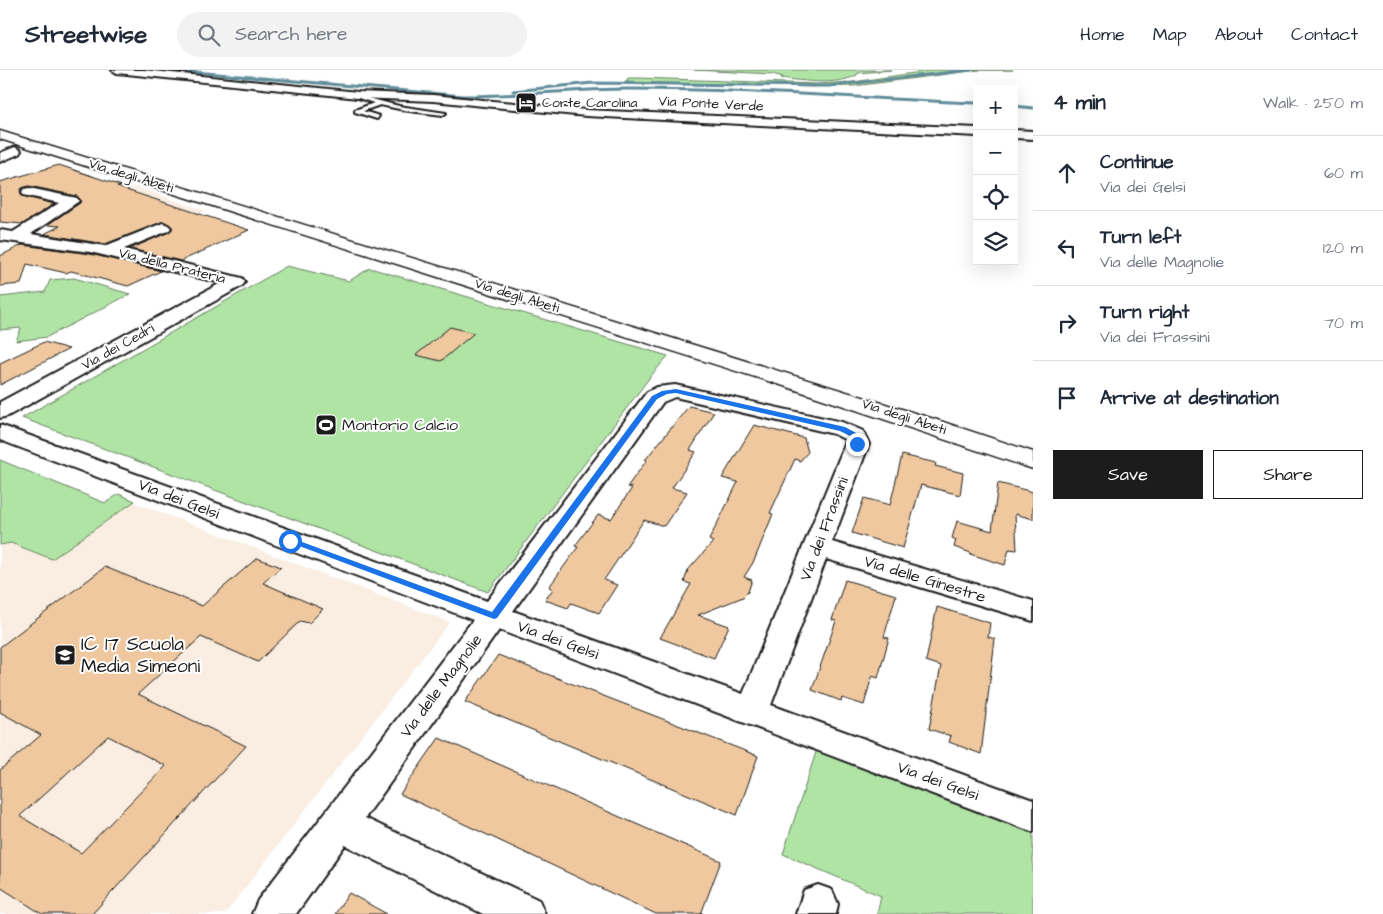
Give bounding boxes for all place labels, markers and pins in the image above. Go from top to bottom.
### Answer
hotel icon: Corte Carolina [514,91,538,115]
place label: Corte Carolina [542,93,637,113]
sports icon: Montorio Calcio [314,413,338,437]
place label: Montorio Calcio [342,414,458,436]
place label: IC 17 Scuola Media Simeoni [81,631,200,680]
school or university icon: IC 17 Scuola Media Simeoni [53,643,77,667]

